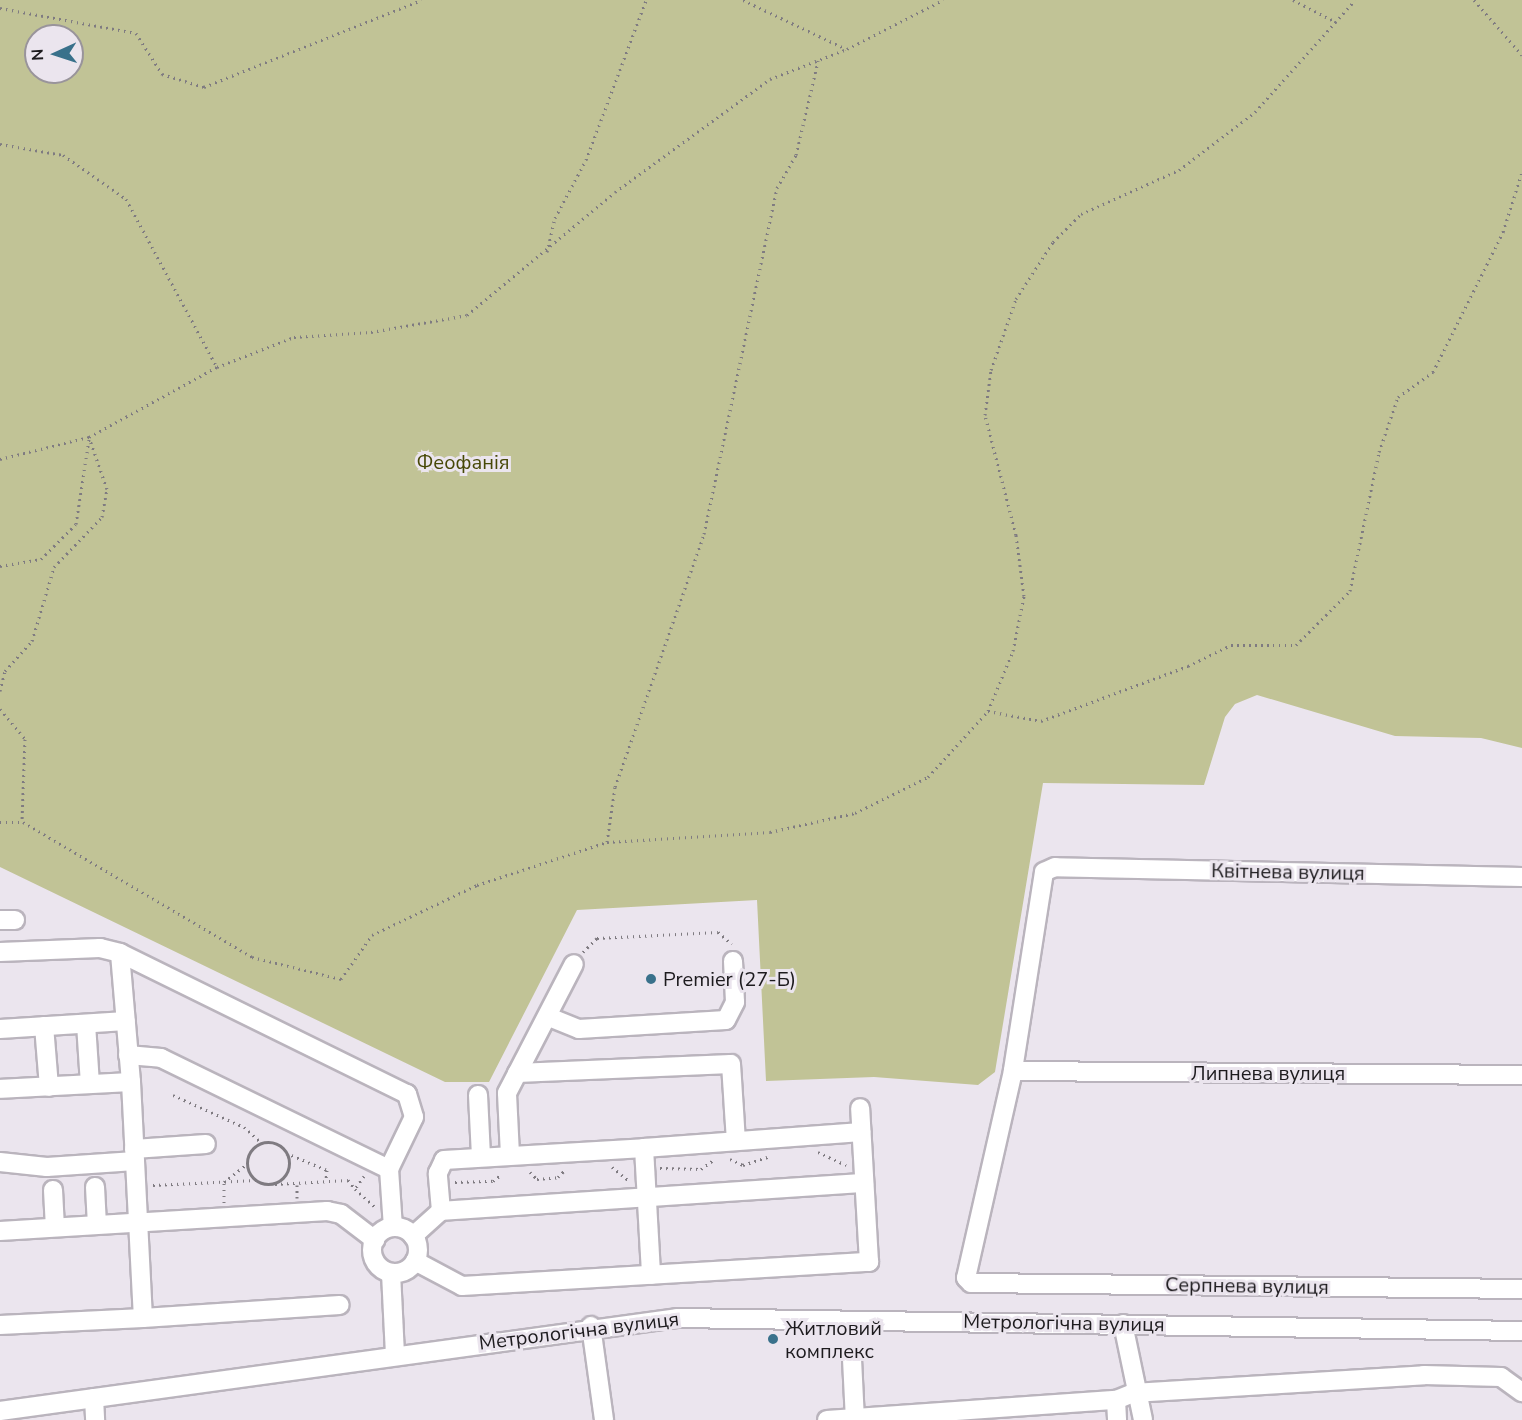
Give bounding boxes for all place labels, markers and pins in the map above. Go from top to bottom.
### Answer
place label: Premier (27-Б) [663,967,796,991]
marker: Premier (27-Б) [644,972,658,986]
place label: Житловий комплекс [785,1316,882,1363]
marker: Житловий комплекс [766,1332,780,1346]

